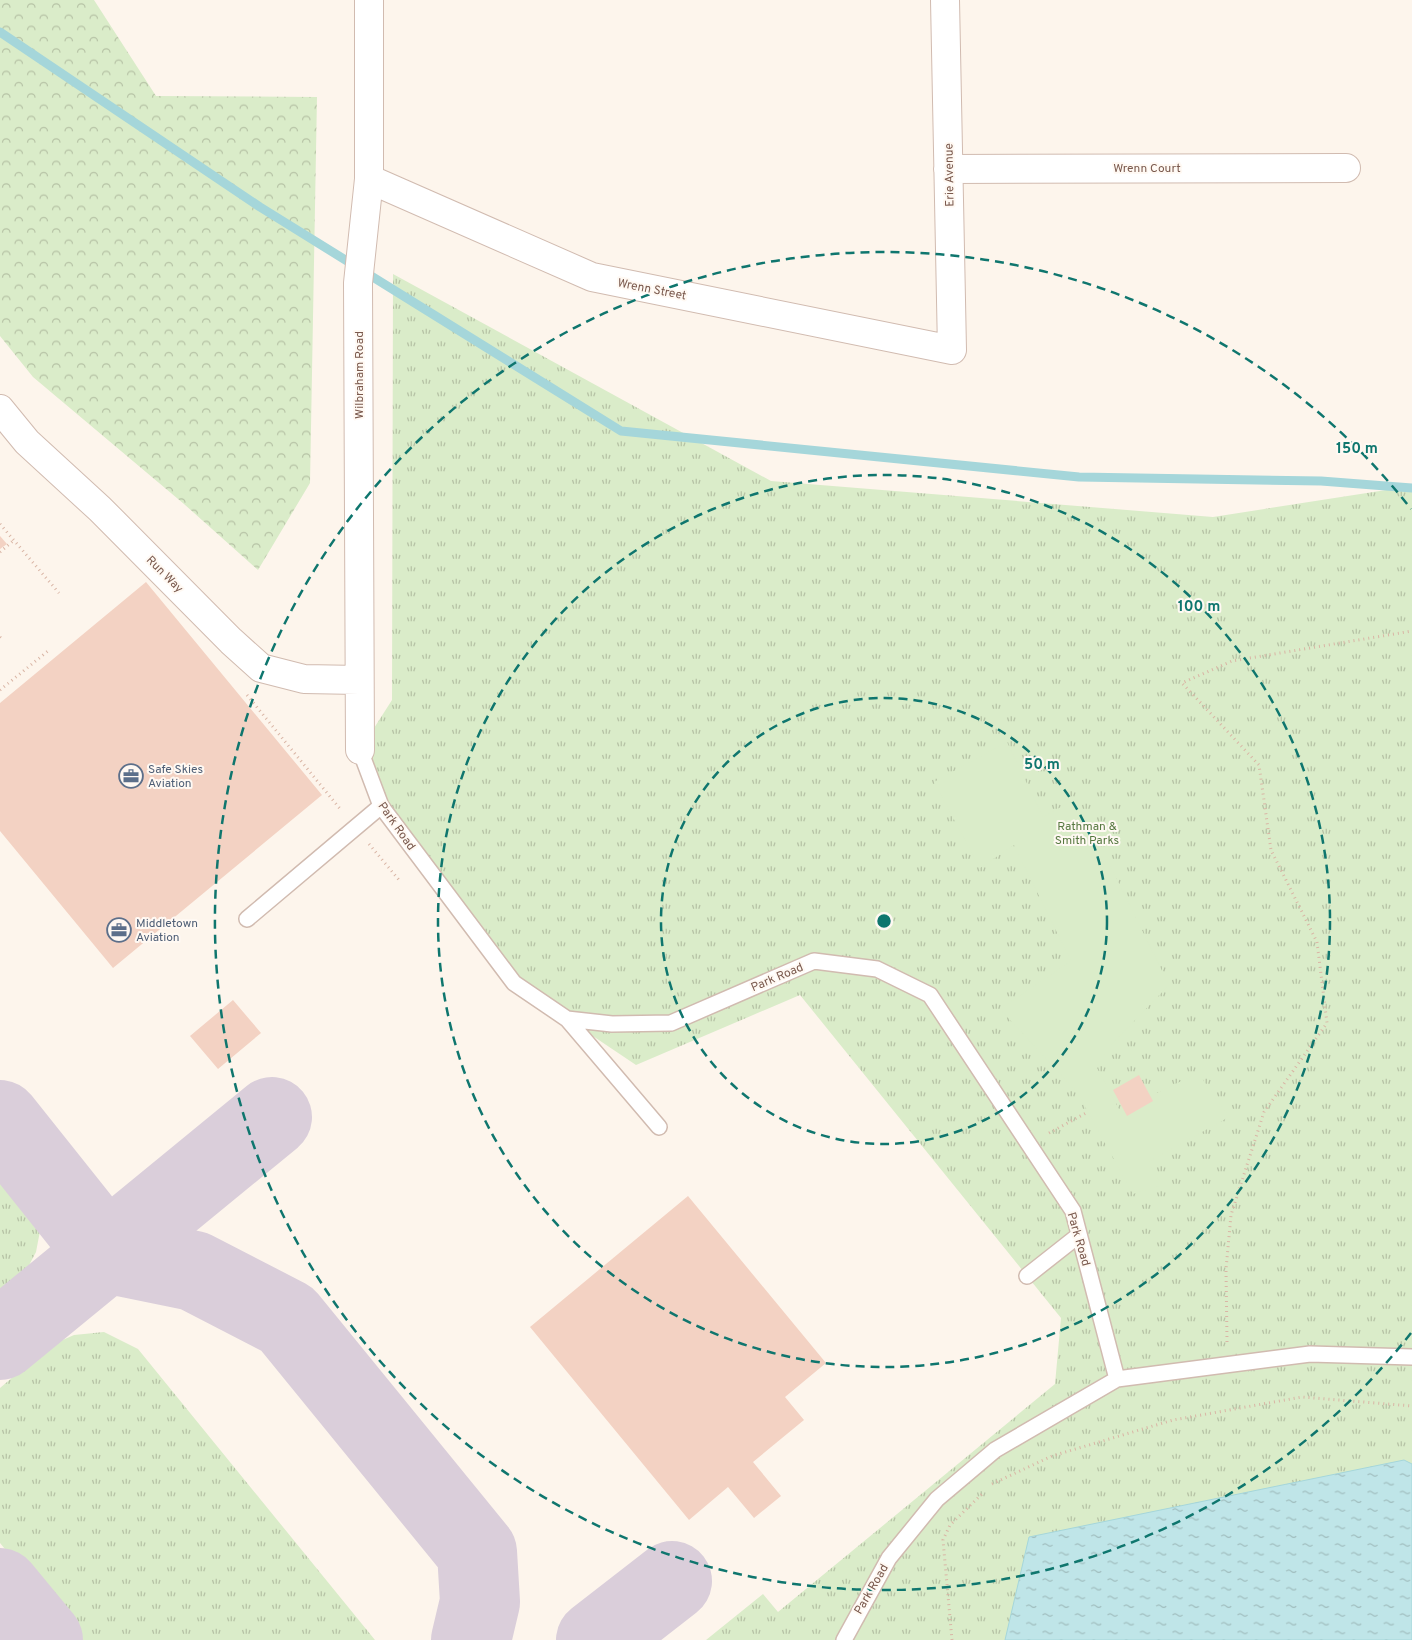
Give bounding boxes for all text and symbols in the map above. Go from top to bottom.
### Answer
street label: Erie Avenue [941,143,959,207]
street label: Wrenn Court [1113,161,1181,177]
street label: Wrenn Street [616,275,688,305]
street label: Wilbraham Road [352,331,368,419]
text: 150 m [1336,440,1378,459]
street label: Run Way [142,553,186,597]
text: 100 m [1178,598,1220,617]
text: 50 m [1024,756,1060,775]
place label: Safe Skies Aviation [148,762,203,792]
office icon: Safe Skies Aviation [118,763,144,789]
street label: Park Road [374,799,419,854]
park label: Rathman & Smith Parks [1055,819,1119,849]
centre of rings [875,912,893,930]
place label: Middletown Aviation [136,916,198,946]
office icon: Middletown Aviation [106,917,132,943]
street label: Park Road [749,960,806,996]
street label: Park Road [1063,1210,1093,1268]
street label: Park Road [851,1562,893,1617]

